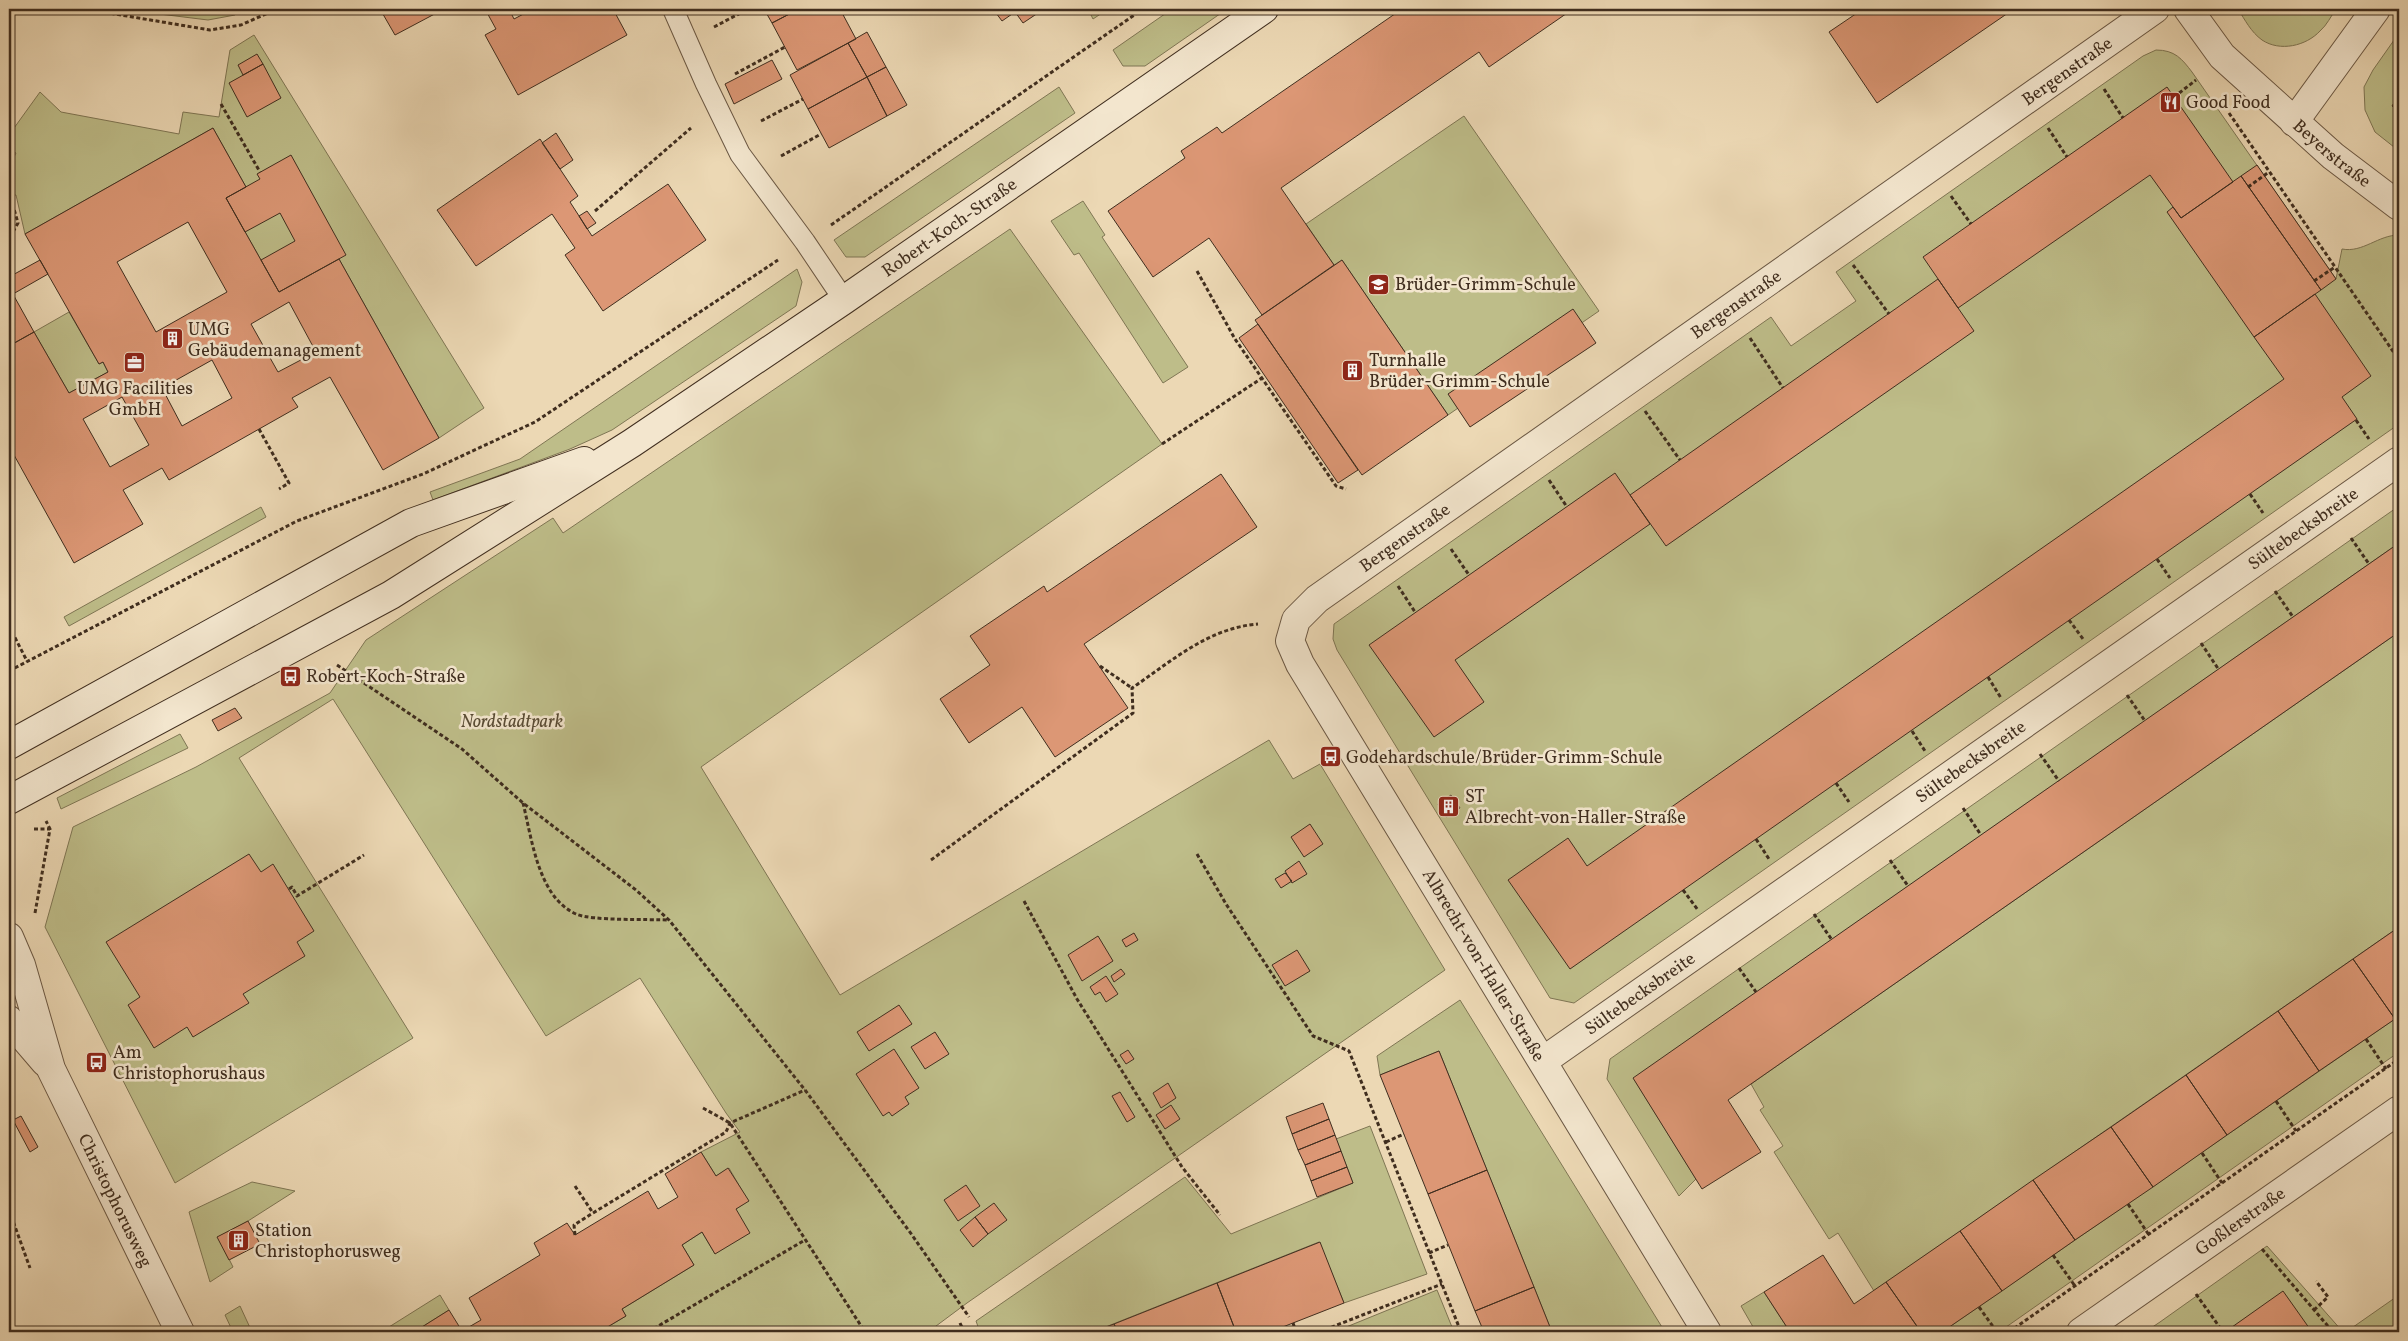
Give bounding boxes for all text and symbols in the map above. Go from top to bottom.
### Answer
street label: Bergenstraße [2017,32,2118,113]
restaurant icon: Good Food [2158,90,2182,114]
place label: Good Food [2186,91,2271,116]
street label: Beyerstraße [2287,114,2376,194]
street label: Robert-Koch-Straße [877,173,1023,284]
street label: Bergenstraße [1686,265,1787,346]
school or university icon: Brüder-Grimm-Schule [1367,272,1391,296]
place label: Brüder-Grimm-Schule [1395,273,1576,298]
place label: UMG Gebäudemanagement [188,318,361,364]
building icon: UMG Gebäudemanagement [160,327,184,351]
place label: Turnhalle Brüder-Grimm-Schule [1369,349,1550,395]
office icon: UMG Facilities GmbH [123,351,147,375]
building icon: Turnhalle Brüder-Grimm-Schule [1341,358,1365,382]
place label: UMG Facilities GmbH [77,377,193,423]
street label: Sültebecksbreite [2243,482,2364,577]
street label: Bergenstraße [1355,498,1456,579]
bus stop icon: Robert-Koch-Straße [278,664,302,688]
place label: Robert-Koch-Straße [306,665,465,690]
park label: Nordstadtpark [461,710,563,735]
street label: Sültebecksbreite [1911,715,2032,810]
bus stop icon: Godehardschule/Brüder-Grimm-Schule [1318,745,1342,769]
place label: Godehardschule/Brüder-Grimm-Schule [1346,746,1662,771]
place label: ST Albrecht-von-Haller-Straße [1465,785,1686,831]
building icon: ST Albrecht-von-Haller-Straße [1437,794,1461,818]
street label: Albrecht-von-Haller-Straße [1415,865,1550,1067]
street label: Sültebecksbreite [1580,947,1701,1042]
place label: Am Christophorushaus [113,1041,265,1087]
bus stop icon: Am Christophorushaus [85,1050,109,1074]
street label: Christophorusweg [71,1130,157,1272]
street label: Goßlerstraße [2191,1182,2291,1262]
place label: Station Christophorusweg [255,1219,401,1265]
building icon: Station Christophorusweg [227,1228,251,1252]

